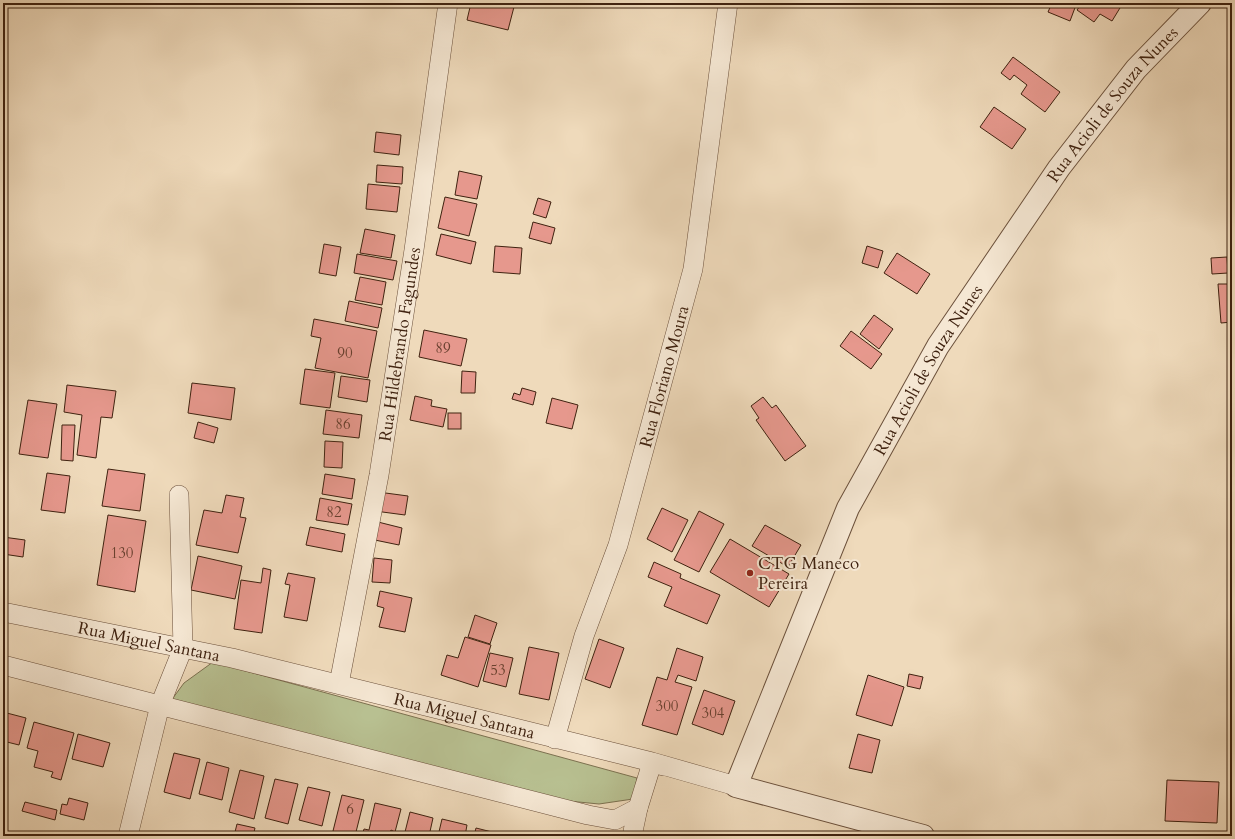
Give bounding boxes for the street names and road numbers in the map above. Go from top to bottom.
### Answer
street label: Rua Acioli de Souza Nunes [1042,21,1183,187]
street label: Rua Hildebrando Fagundes [373,245,426,443]
street label: Rua Acioli de Souza Nunes [868,280,989,460]
street label: Rua Floriano Moura [634,302,695,450]
street label: Rua Miguel Santana [76,616,223,667]
street label: Rua Miguel Santana [391,687,538,745]

